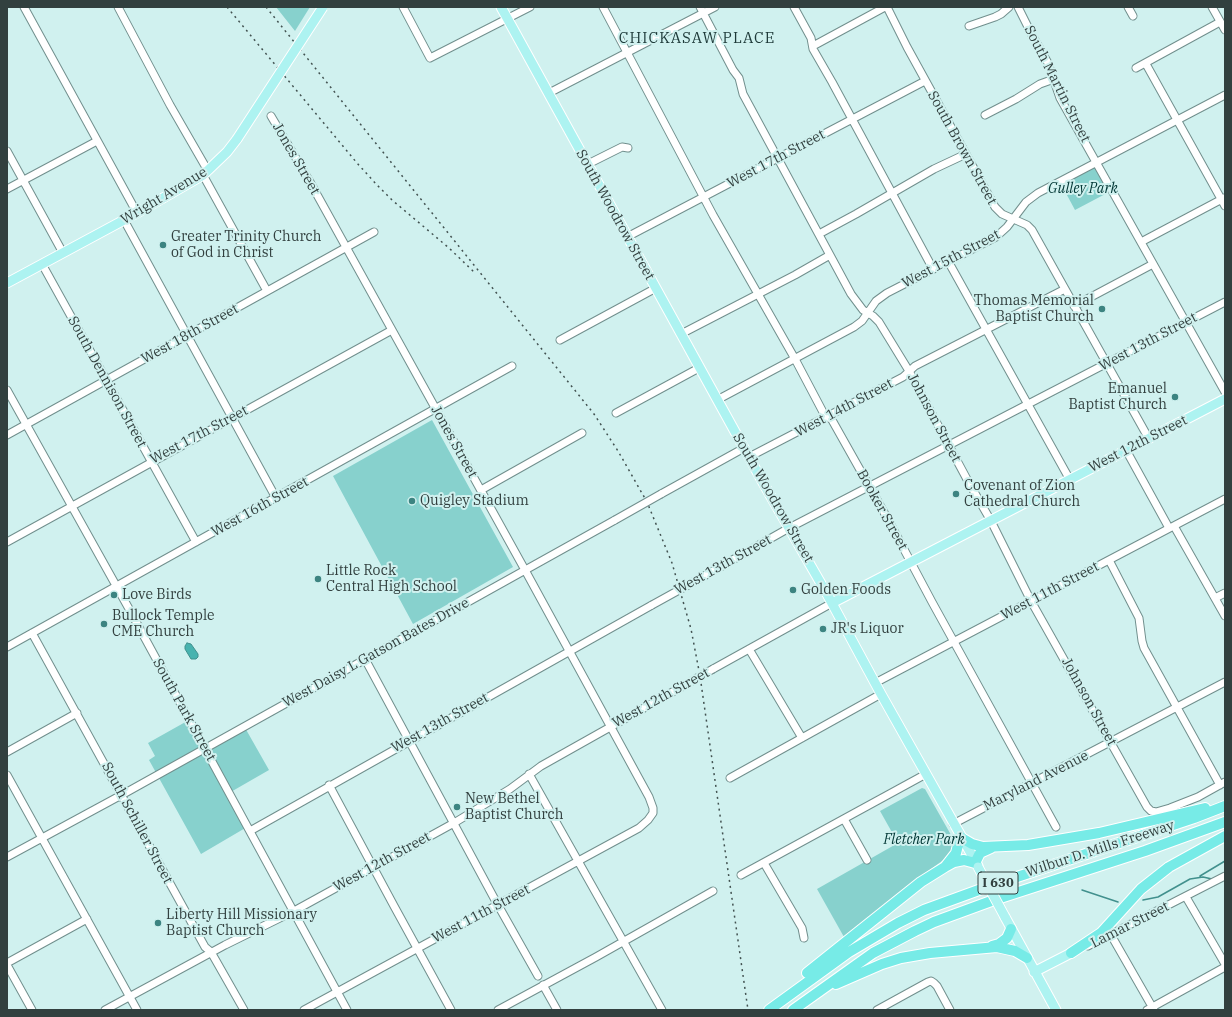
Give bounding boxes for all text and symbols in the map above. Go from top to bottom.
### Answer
street label: South Martin Street [1020,23,1094,145]
district label: CHICKASAW PLACE [619,30,775,48]
street label: South Brown Street [924,88,1000,208]
street label: Jones Street [269,120,323,198]
street label: West 17th Street [724,126,828,192]
street label: South Woodrow Street [572,147,658,283]
street label: Wright Avenue [118,164,210,228]
park label: Gulley Park [1048,181,1118,197]
street label: West 15th Street [899,226,1003,292]
place label: Greater Trinity Church of God in Christ [171,229,322,262]
marker: Greater Trinity Church of God in Christ [158,240,168,250]
place label: Thomas Memorial Baptist Church [974,293,1094,326]
street label: West 18th Street [139,300,241,368]
marker: Thomas Memorial Baptist Church [1097,304,1107,314]
street label: West 13th Street [1096,309,1200,375]
street label: South Dennison Street [64,313,150,451]
street label: Johnson Street [904,371,964,465]
street label: West 14th Street [792,375,896,441]
place label: Emanuel Baptist Church [1068,381,1167,414]
marker: Emanuel Baptist Church [1170,392,1180,402]
street label: West 17th Street [147,402,251,468]
street label: Jones Street [427,403,481,481]
street label: West 12th Street [1086,412,1190,476]
street label: South Woodrow Street [729,430,817,566]
street label: Booker Street [853,467,911,553]
street label: West 16th Street [209,473,311,541]
place label: Covenant of Zion Cathedral Church [964,478,1080,510]
marker: Covenant of Zion Cathedral Church [951,489,961,499]
place label: Quigley Stadium [420,493,529,509]
marker: Quigley Stadium [407,496,417,506]
street label: West 13th Street [672,531,774,599]
street label: West 11th Street [998,558,1102,624]
place label: Little Rock Central High School [326,563,457,596]
marker: Little Rock Central High School [313,574,323,584]
place label: Golden Foods [801,582,891,598]
marker: Golden Foods [788,585,798,595]
place label: Love Birds [122,587,191,603]
marker: Love Birds [109,590,119,600]
street label: West Daisy L Gatson Bates Drive [280,595,472,711]
place label: Bullock Temple CME Church [112,608,215,640]
marker: Bullock Temple CME Church [99,619,109,629]
place label: JR's Liquor [831,621,904,637]
marker: JR's Liquor [818,624,828,634]
street label: Johnson Street [1058,655,1120,749]
street label: South Park Street [149,656,219,764]
street label: West 12th Street [610,664,712,732]
street label: West 13th Street [389,689,491,757]
street label: Maryland Avenue [981,747,1091,815]
street label: South Schiller Street [98,759,176,887]
place label: New Bethel Baptist Church [465,791,564,824]
marker: New Bethel Baptist Church [452,802,462,812]
street label: Wilbur D. Mills Freeway [1024,817,1176,881]
street label: West 12th Street [331,828,433,896]
park label: Fletcher Park [883,832,965,848]
road number: I 630 [978,872,1018,894]
street label: West 11th Street [429,881,533,947]
street label: Lamar Street [1088,898,1172,952]
place label: Liberty Hill Missionary Baptist Church [166,907,317,940]
marker: Liberty Hill Missionary Baptist Church [153,918,163,928]

